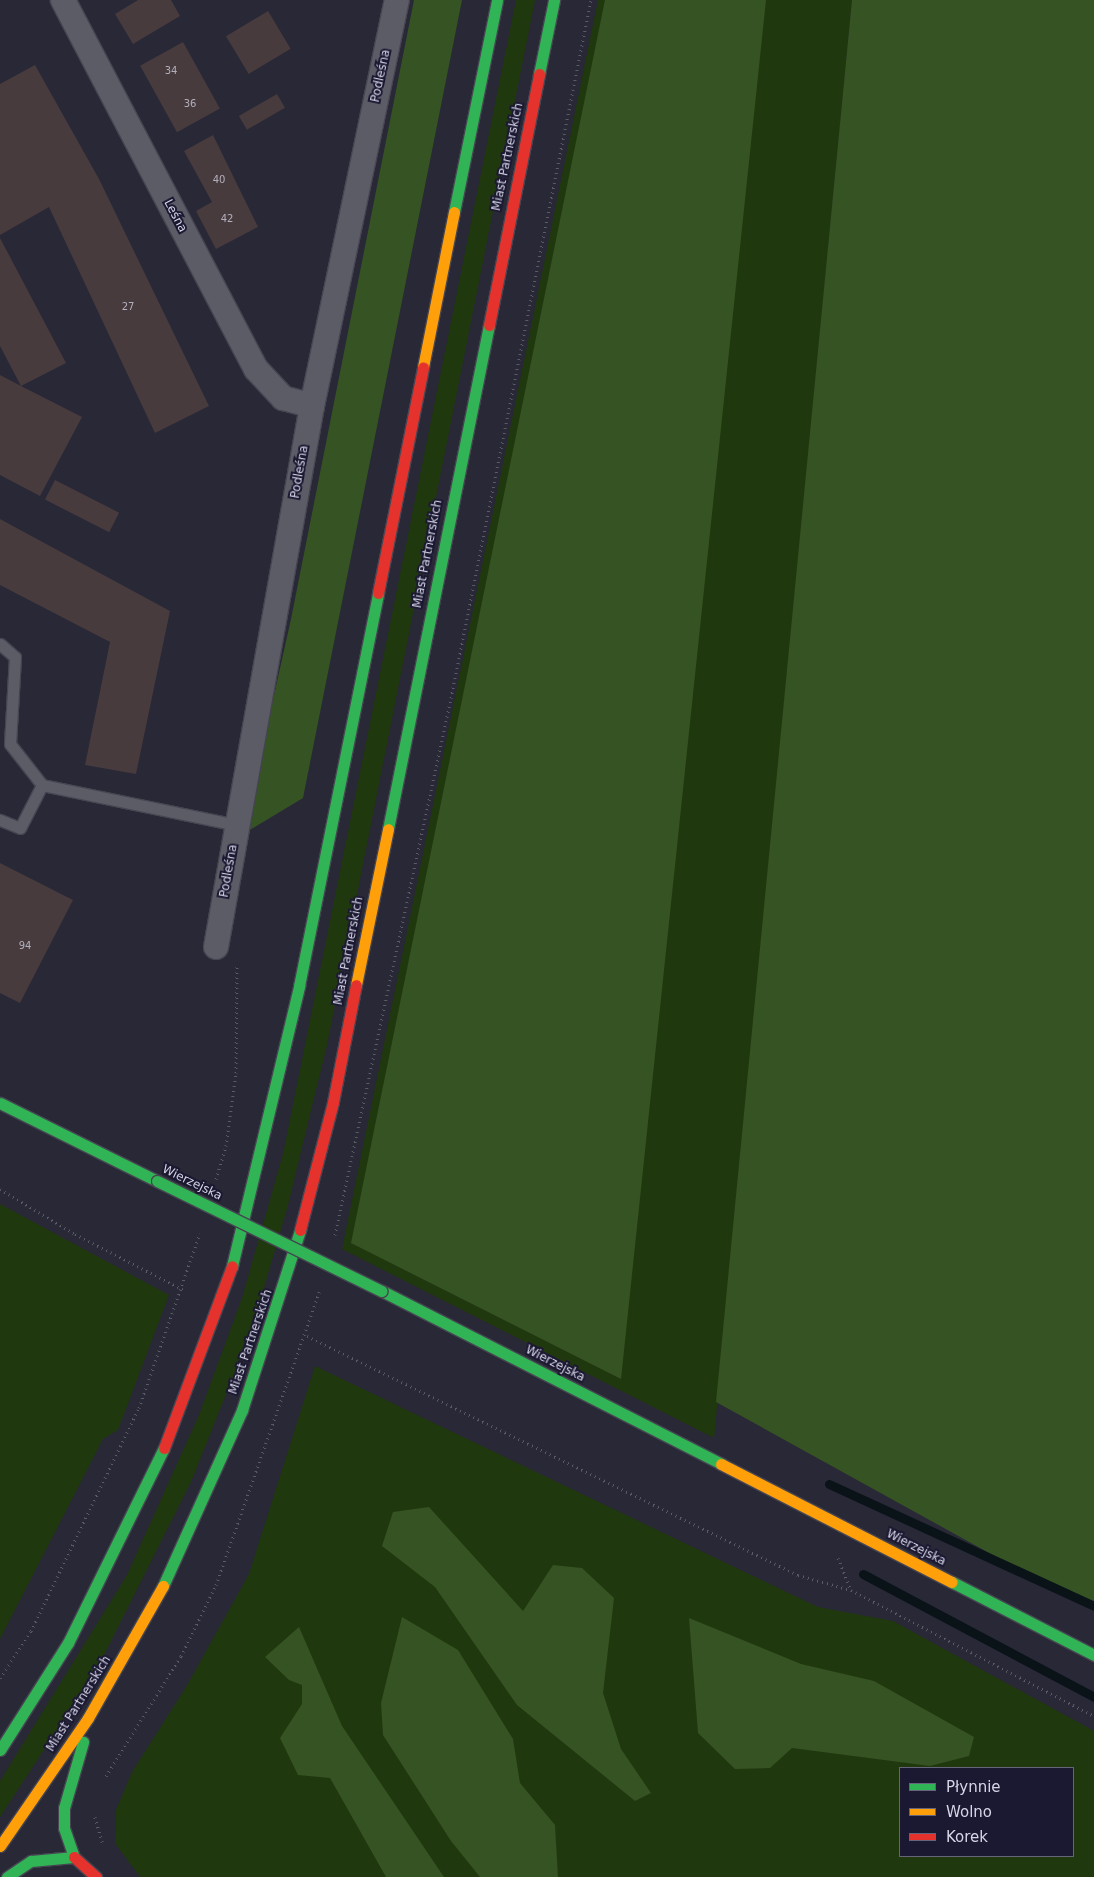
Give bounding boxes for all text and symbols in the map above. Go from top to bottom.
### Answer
street label: Podleśna [368,48,394,104]
house number: 34 [165,65,177,77]
house number: 36 [184,98,196,110]
street label: Miast Partnerskich [490,102,526,212]
house number: 40 [213,174,225,186]
street label: Leśna [160,197,190,235]
house number: 42 [221,213,233,225]
house number: 27 [122,301,134,313]
street label: Podleśna [288,444,312,500]
street label: Miast Partnerskich [410,499,446,609]
street label: Podleśna [217,843,241,899]
street label: Miast Partnerskich [331,896,367,1006]
house number: 94 [19,940,31,952]
street label: Wierzejska [160,1162,224,1204]
street label: Miast Partnerskich [226,1288,276,1396]
street label: Wierzejska [523,1343,587,1385]
street label: Wierzejska [884,1527,948,1569]
street label: Miast Partnerskich [44,1653,114,1755]
legend [899,1767,1074,1857]
text: Płynnie [946,1778,1001,1796]
text: Wolno [946,1803,992,1821]
text: Korek [946,1828,988,1846]

